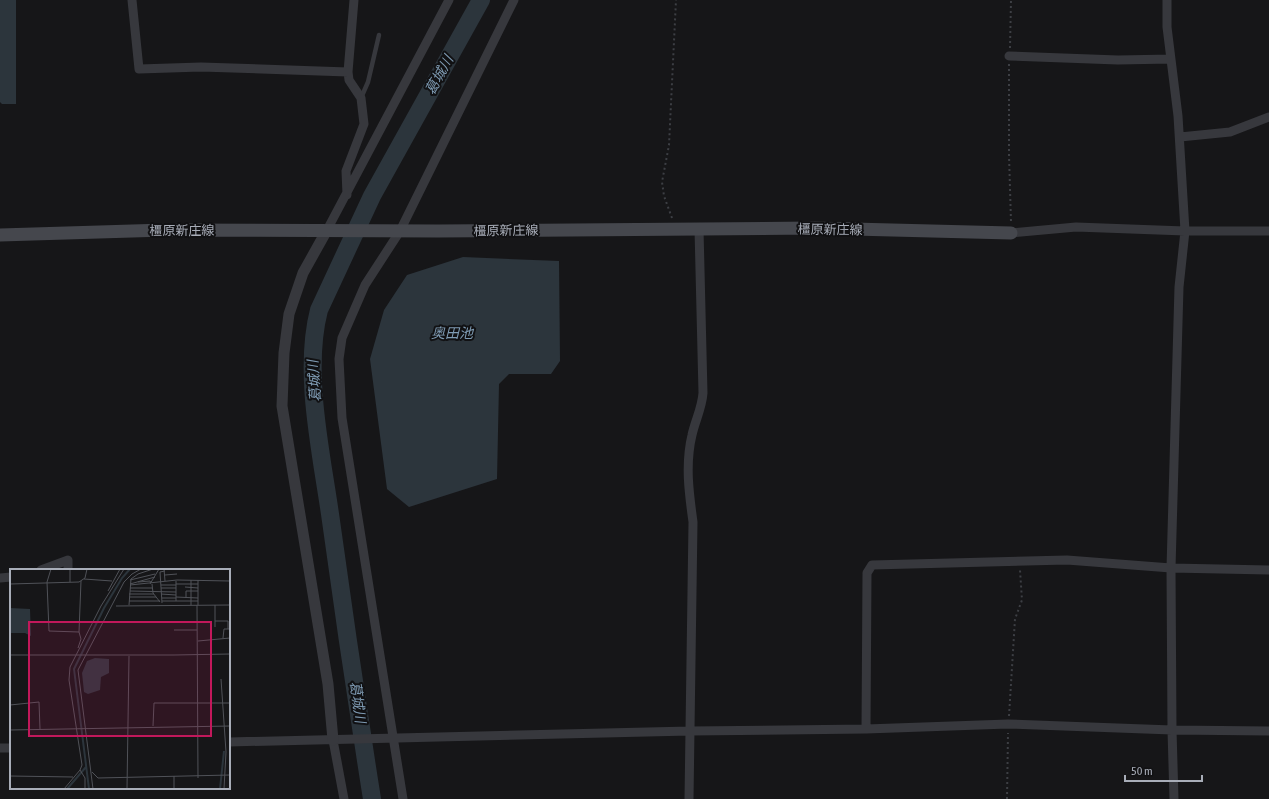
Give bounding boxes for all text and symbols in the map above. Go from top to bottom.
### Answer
water label: 葛城川 [422,51,457,97]
street label: 橿原新庄線 [797,221,863,238]
street label: 橿原新庄線 [473,222,539,239]
street label: 橿原新庄線 [149,223,215,238]
water label: 奥田池 [431,325,475,341]
water label: 葛城川 [304,357,323,403]
inset map [10,569,230,789]
water label: 葛城川 [347,680,369,726]
scale bar [1125,757,1202,783]
text: 50 m [1131,764,1153,778]

